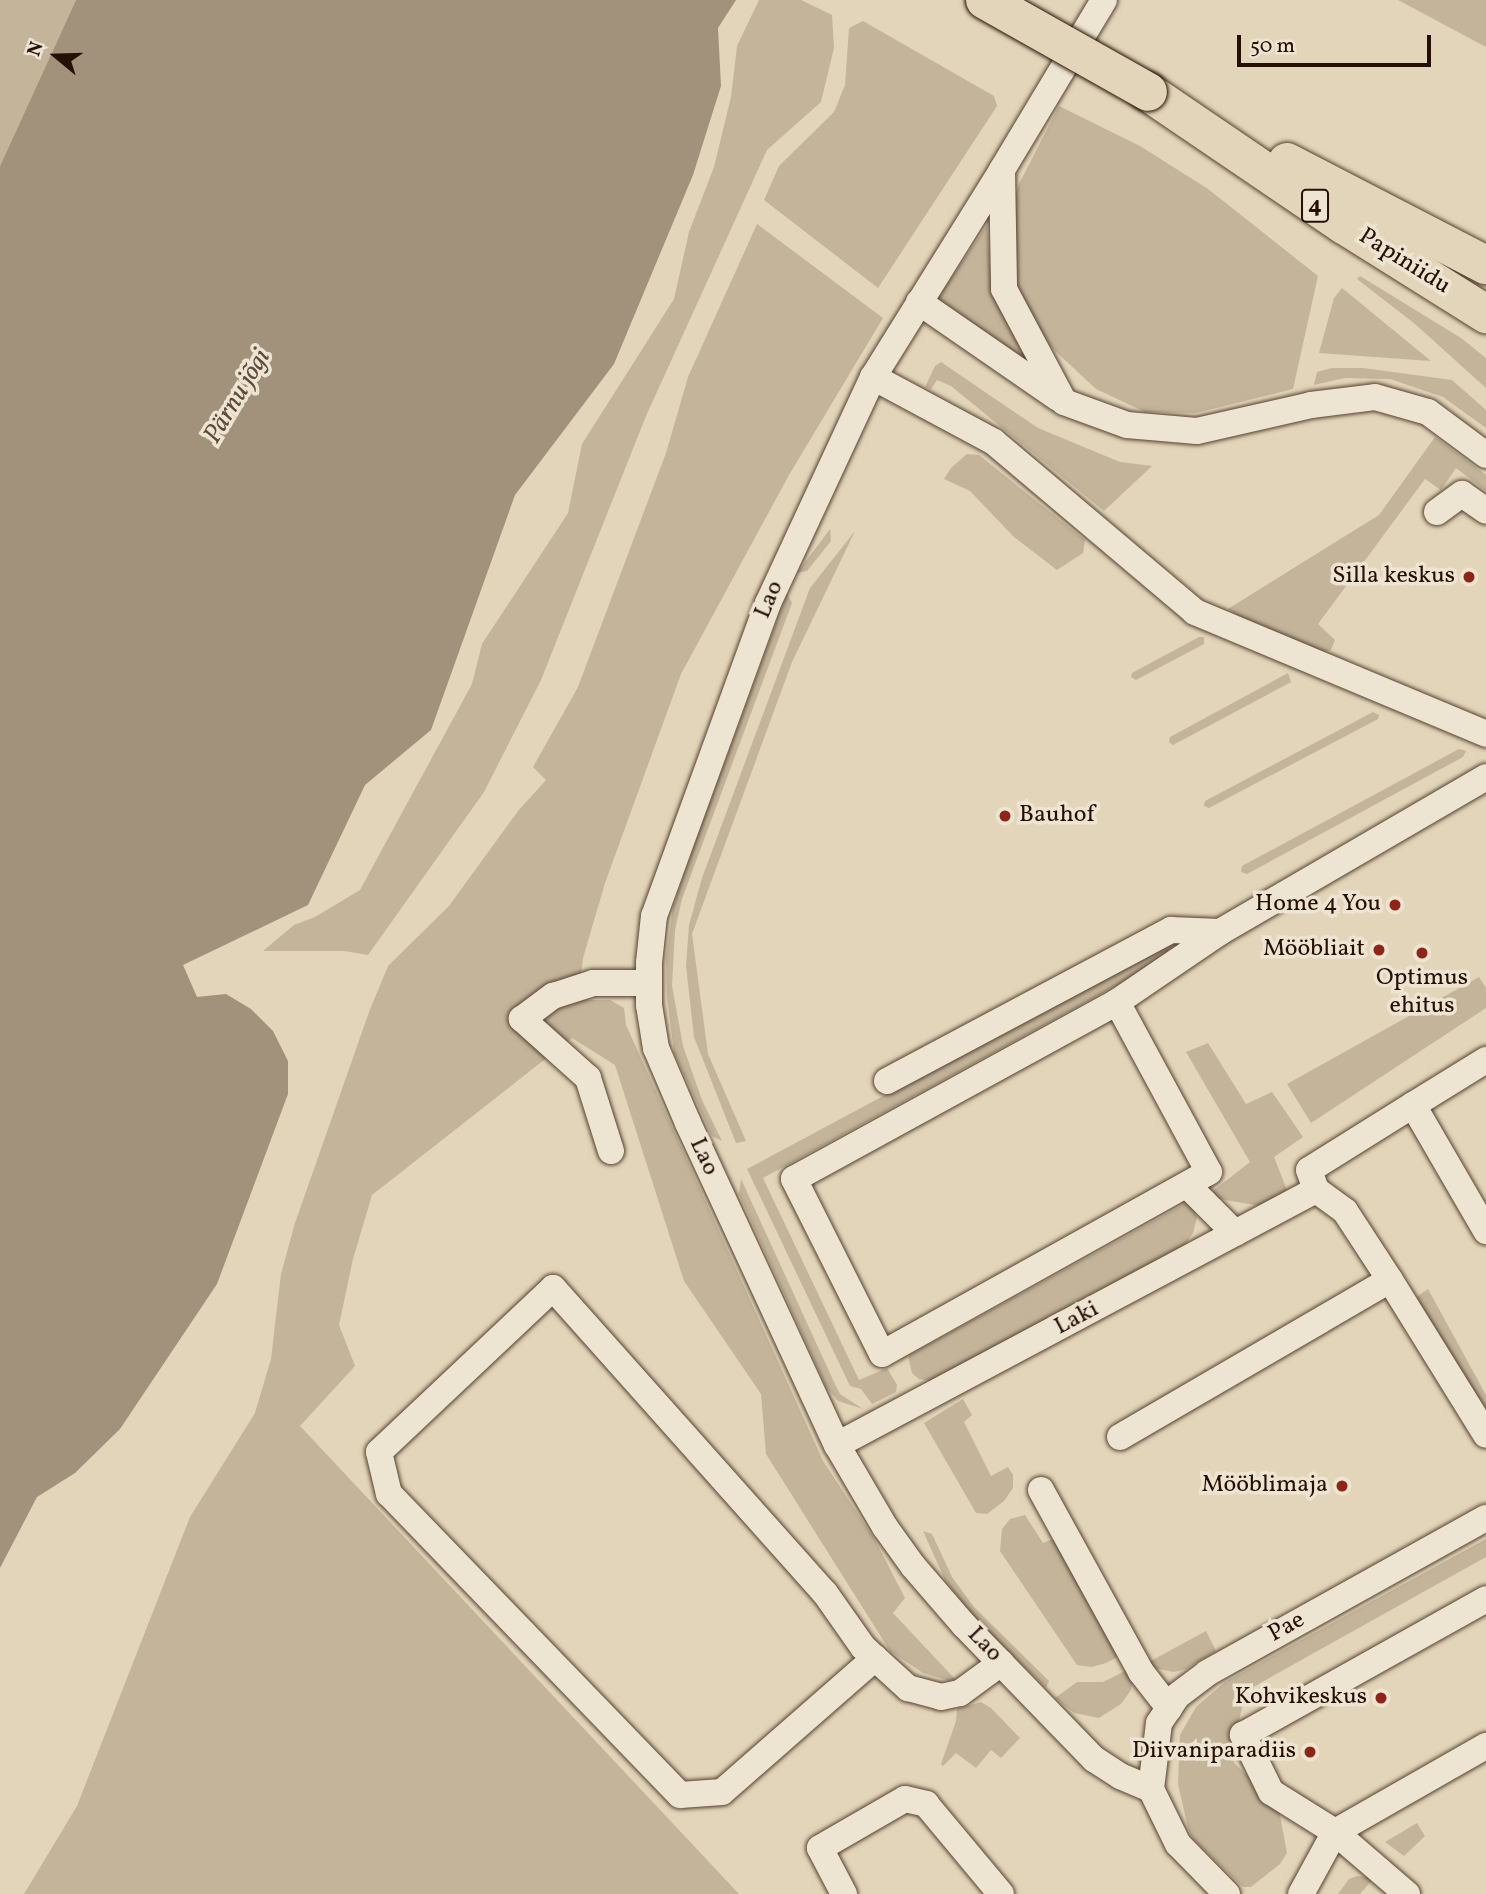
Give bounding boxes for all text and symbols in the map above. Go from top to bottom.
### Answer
north arrow [21,21,91,91]
scale bar [1241,21,1435,65]
text: 50 m [1250,32,1295,61]
text: N [22,38,51,60]
road number: 4 [1301,186,1329,226]
street label: Papiniidu [1353,223,1455,301]
water label: Pärnu jõgi [198,344,278,450]
place label: Silla keskus [1332,563,1455,591]
marker: Silla keskus [1461,569,1477,585]
street label: Lao [749,577,791,623]
place label: Bauhof [1019,802,1095,830]
marker: Bauhof [997,808,1013,824]
place label: Home 4 You [1254,891,1381,919]
marker: Home 4 You [1387,897,1403,913]
place label: Mööbliait [1263,936,1365,964]
marker: Mööbliait [1371,942,1387,958]
marker: Optimus ehitus [1414,945,1430,961]
place label: Optimus ehitus [1376,965,1468,1021]
street label: Lao [682,1134,724,1180]
street label: Laki [1050,1296,1104,1342]
place label: Mööblimaja [1202,1472,1328,1500]
marker: Mööblimaja [1334,1478,1350,1494]
street label: Pae [1264,1606,1310,1650]
street label: Lao [960,1621,1008,1669]
place label: Kohvikeskus [1235,1684,1367,1712]
marker: Kohvikeskus [1373,1690,1389,1706]
place label: Diivaniparadiis [1132,1738,1296,1766]
marker: Diivaniparadiis [1302,1744,1318,1760]

